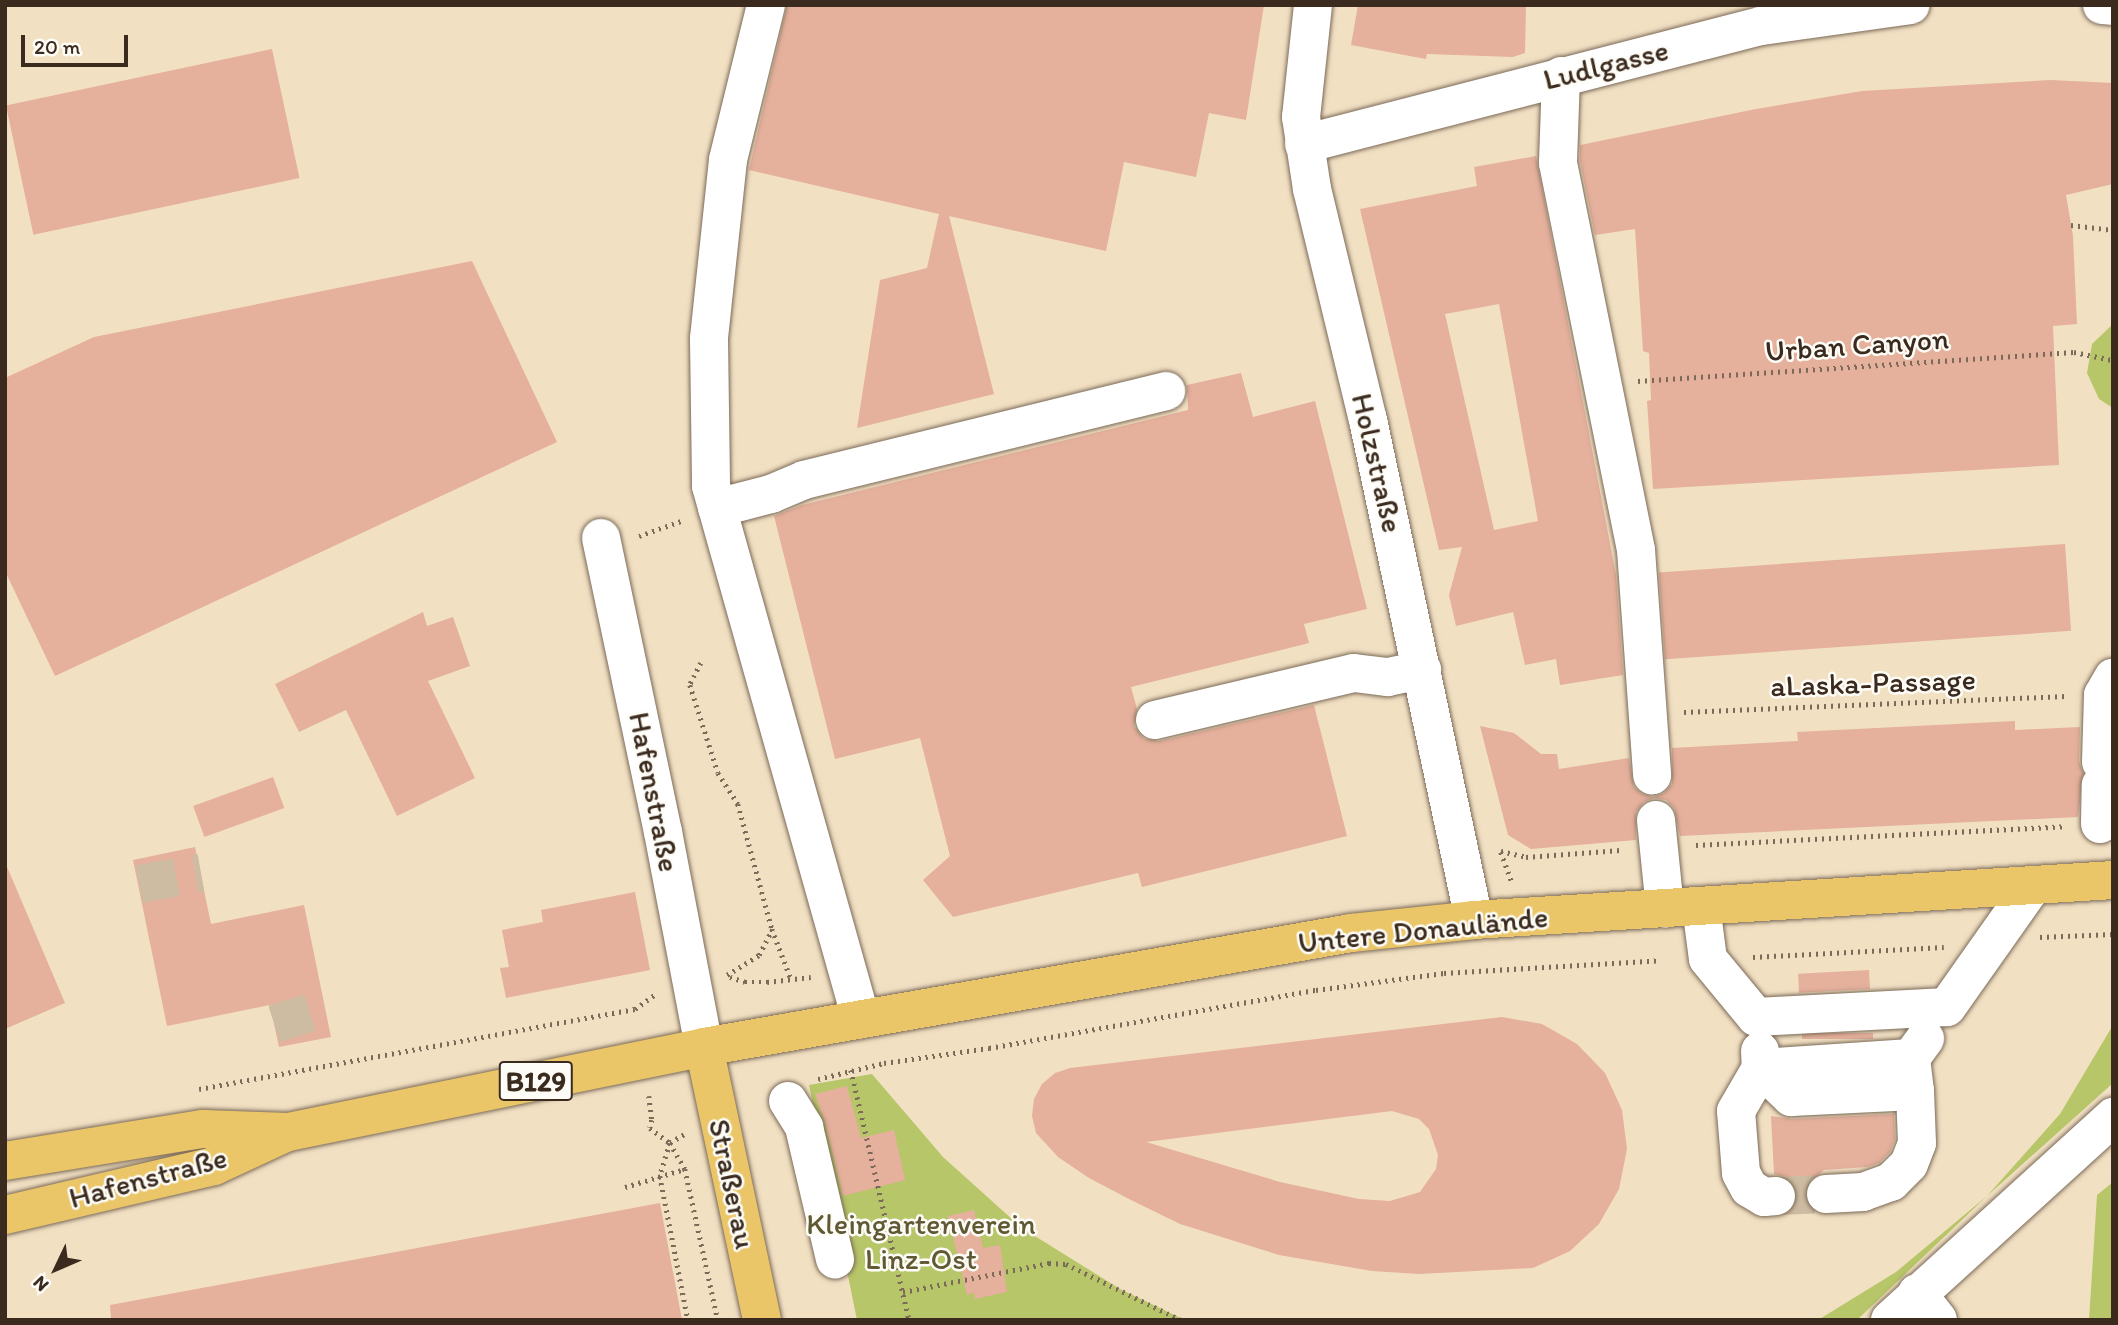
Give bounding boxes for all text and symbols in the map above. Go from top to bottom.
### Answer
scale bar [24,21,131,65]
street label: Ludlgasse [1540,32,1672,98]
text: 20 m [34,34,80,59]
street label: Urban Canyon [1763,321,1951,369]
street label: Holzstraße [1343,390,1411,536]
street label: aLaska-Passage [1770,661,1976,705]
street label: Hafenstraße [621,709,687,875]
street label: Untere Donaulände [1296,899,1550,961]
road number: B129 [498,1056,574,1106]
street label: Straßerau [701,1116,763,1252]
street label: Hafenstraße [65,1140,231,1216]
park label: Kleingartenverein Linz-Ost [806,1206,1036,1276]
north arrow [21,1234,91,1304]
text: N [28,1271,53,1297]

